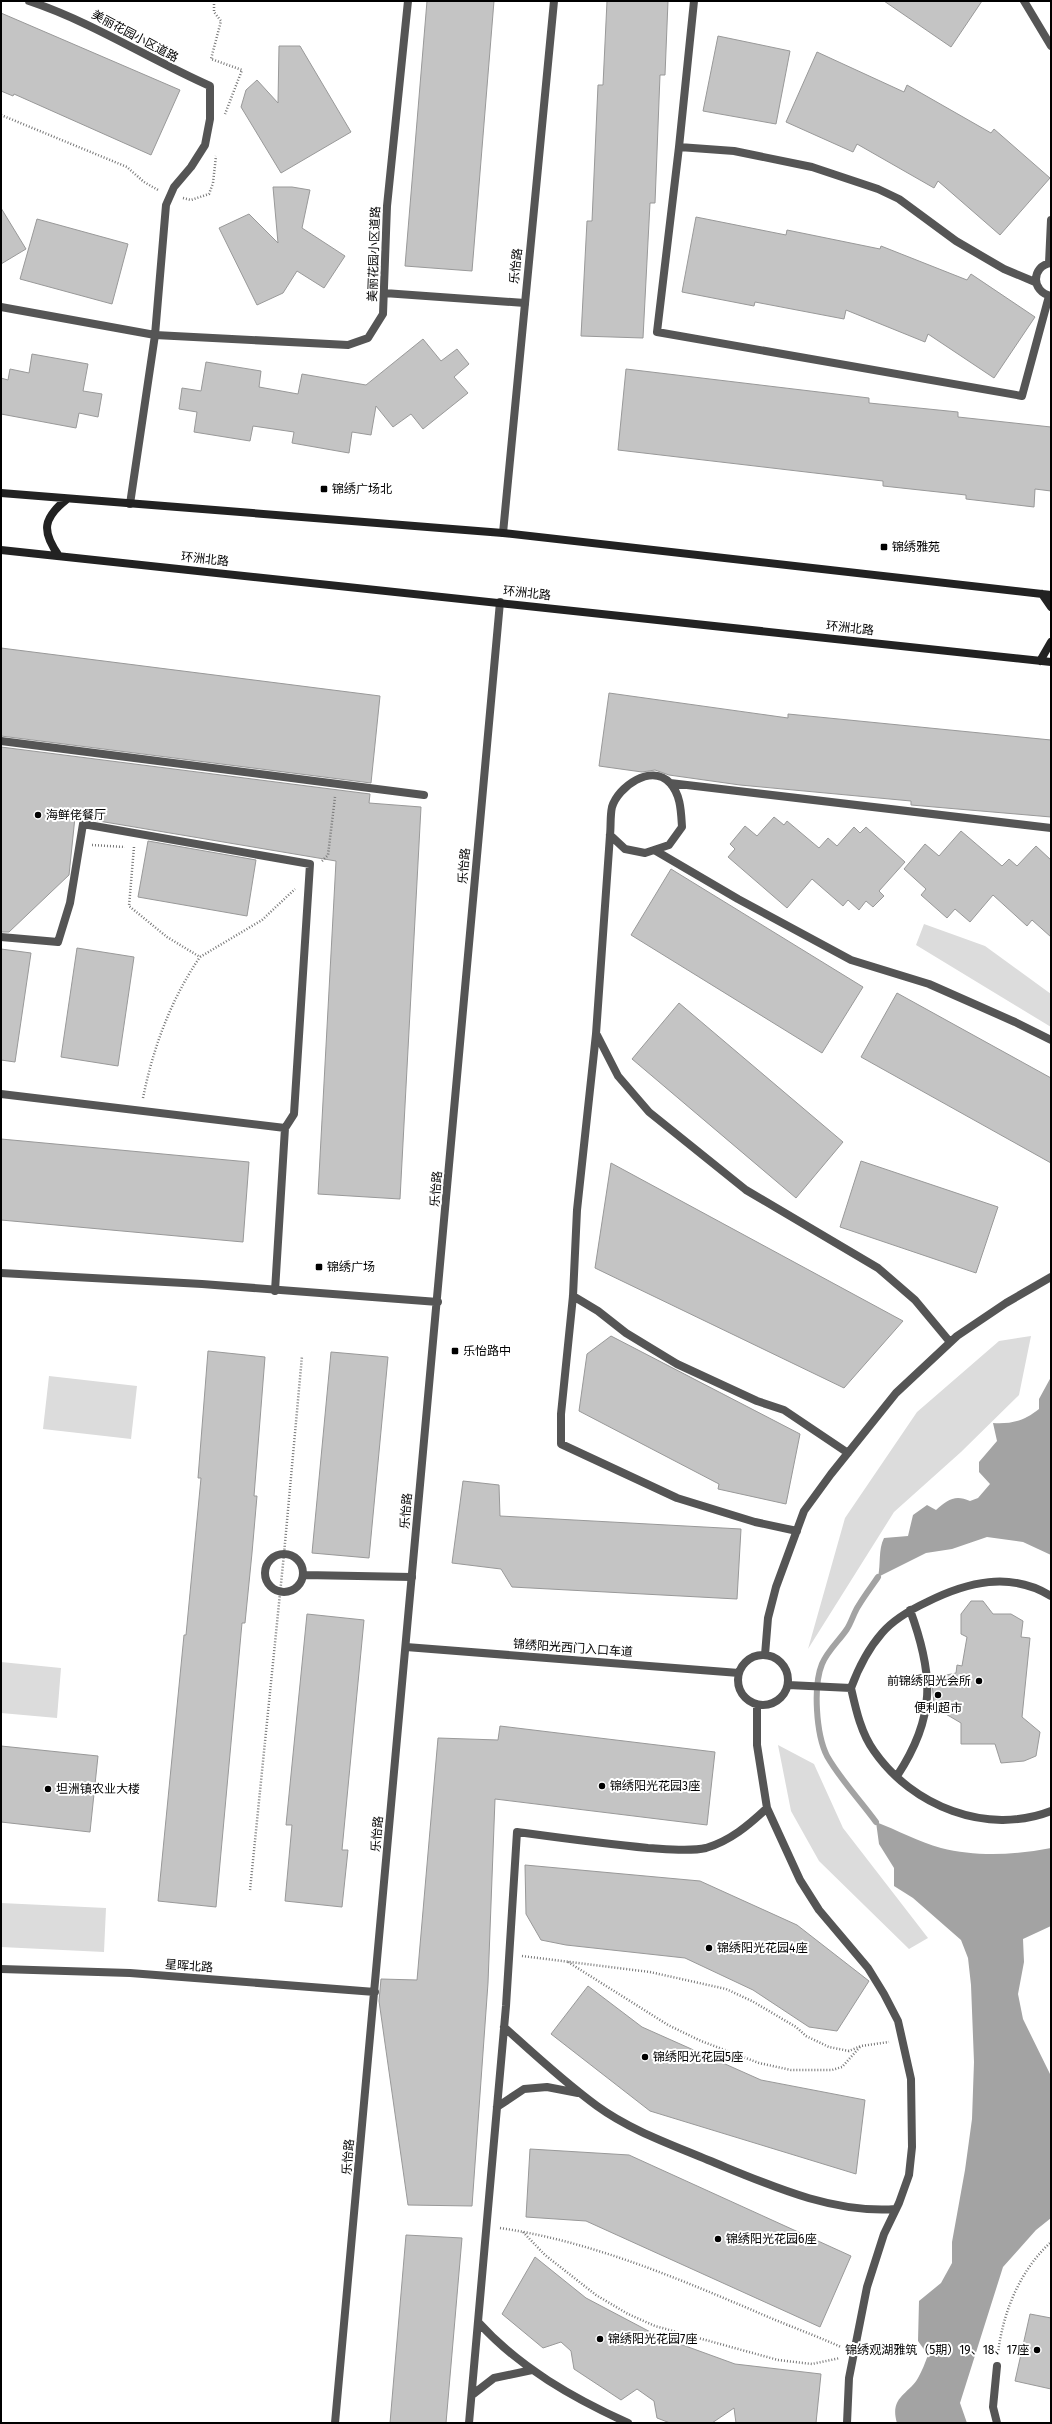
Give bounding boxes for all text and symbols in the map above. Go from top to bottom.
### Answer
street label: 美丽花园小区道路 [89,7,181,65]
street label: 美丽花园小区道路 [365,206,383,302]
street label: 乐怡路 [507,247,525,285]
place label: 锦绣广场北 [332,482,392,496]
marker: 锦绣广场北 [319,484,329,494]
place label: 锦绣雅苑 [892,540,940,554]
marker: 锦绣雅苑 [879,542,889,552]
street label: 环洲北路 [180,550,230,568]
street label: 环洲北路 [502,584,552,602]
street label: 环洲北路 [825,619,875,637]
place label: 海鲜佬餐厅 [46,808,106,822]
marker: 海鲜佬餐厅 [33,810,43,820]
street label: 乐怡路 [455,847,473,885]
street label: 乐怡路 [427,1170,445,1208]
place label: 锦绣广场 [327,1260,375,1274]
marker: 锦绣广场 [314,1262,324,1272]
place label: 乐怡路中 [463,1344,511,1358]
marker: 乐怡路中 [450,1346,460,1356]
street label: 乐怡路 [397,1492,415,1530]
street label: 锦绣阳光西门入口车道 [513,1637,633,1659]
place label: 前锦绣阳光会所 [887,1674,971,1688]
marker: 前锦绣阳光会所 [974,1676,984,1686]
marker: 便利超市 [933,1690,943,1700]
place label: 便利超市 [914,1701,962,1715]
place label: 锦绣阳光花园3座 [610,1779,700,1793]
marker: 锦绣阳光花园3座 [597,1781,607,1791]
place label: 坦洲镇农业大楼 [56,1782,140,1796]
marker: 坦洲镇农业大楼 [43,1784,53,1794]
street label: 乐怡路 [368,1815,386,1853]
place label: 锦绣阳光花园4座 [717,1941,807,1955]
marker: 锦绣阳光花园4座 [704,1943,714,1953]
street label: 星晖北路 [165,1957,213,1975]
place label: 锦绣阳光花园5座 [653,2050,743,2064]
marker: 锦绣阳光花园5座 [640,2052,650,2062]
street label: 乐怡路 [339,2138,357,2176]
place label: 锦绣阳光花园6座 [726,2232,816,2246]
marker: 锦绣阳光花园6座 [713,2234,723,2244]
place label: 锦绣阳光花园7座 [608,2332,697,2346]
marker: 锦绣阳光花园7座 [595,2334,605,2344]
place label: 锦绣观湖雅筑（5期）19、18、17座 [845,2343,1029,2357]
marker: 锦绣观湖雅筑（5期）19、18、17座 [1032,2345,1042,2355]

